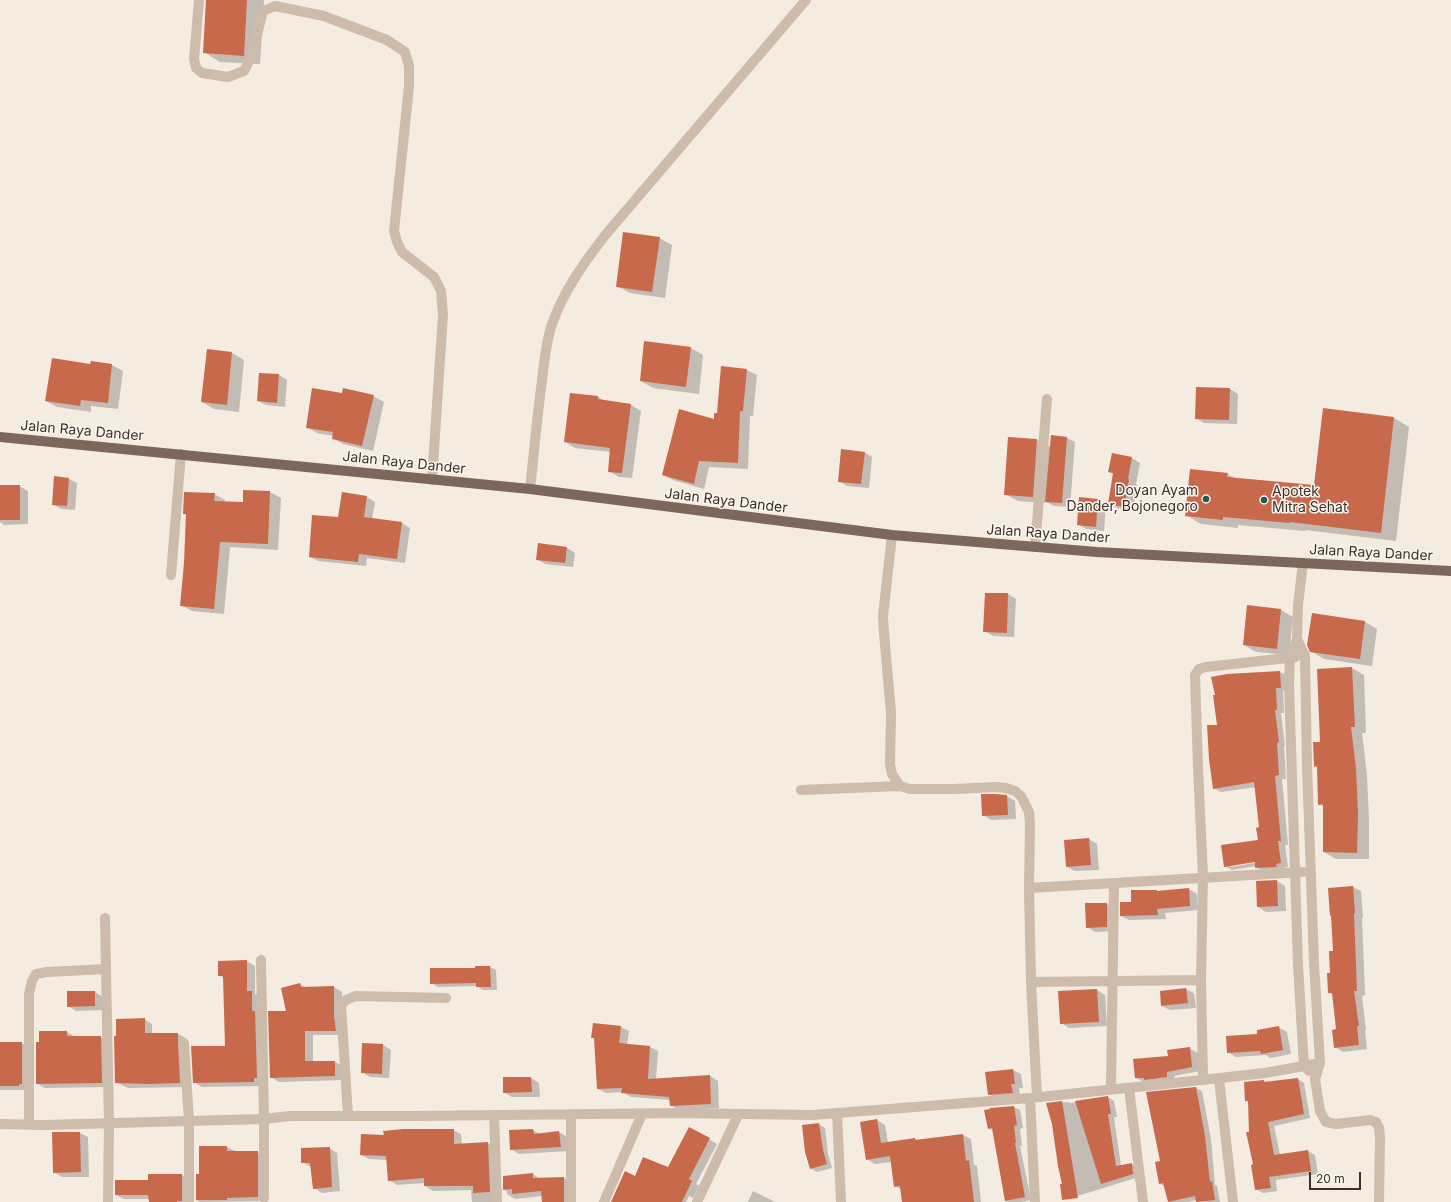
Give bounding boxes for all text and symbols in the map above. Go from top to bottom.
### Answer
street label: Jalan Raya Dander [20,417,144,445]
street label: Jalan Raya Dander [342,448,466,478]
place label: Doyan Ayam Dander, Bojonegoro [1066,483,1198,516]
place label: Apotek Mitra Sehat [1272,484,1348,516]
street label: Jalan Raya Dander [664,485,788,517]
marker: Doyan Ayam Dander, Bojonegoro [1201,494,1211,504]
marker: Apotek Mitra Sehat [1259,495,1269,505]
street label: Jalan Raya Dander [986,521,1110,547]
street label: Jalan Raya Dander [1309,541,1433,565]
scale bar [1311,1164,1363,1190]
text: 20 m [1316,1171,1345,1186]

